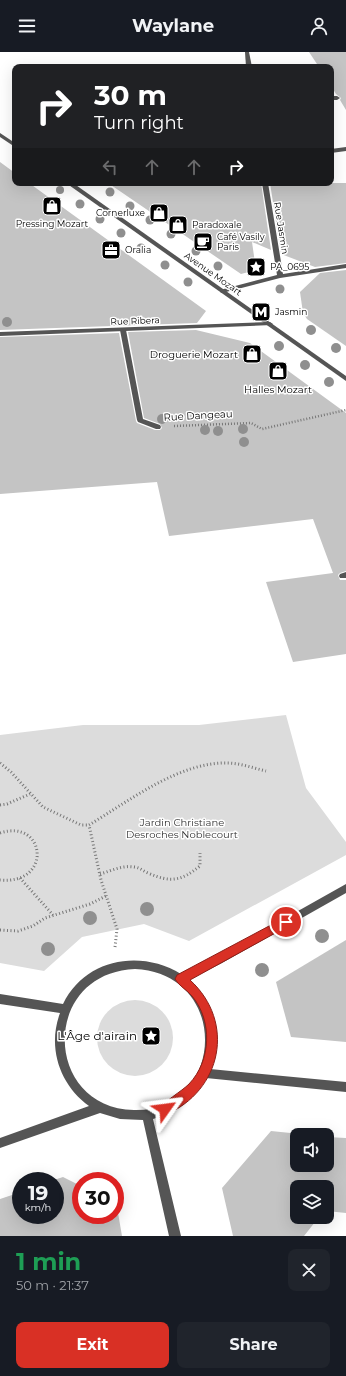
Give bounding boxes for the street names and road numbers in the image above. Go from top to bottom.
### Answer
street label: Rue Jasmin [272,201,291,255]
street label: Avenue Mozart [182,250,244,298]
street label: Rue Ribera [110,314,160,327]
street label: Rue Dangeau [163,407,233,424]

